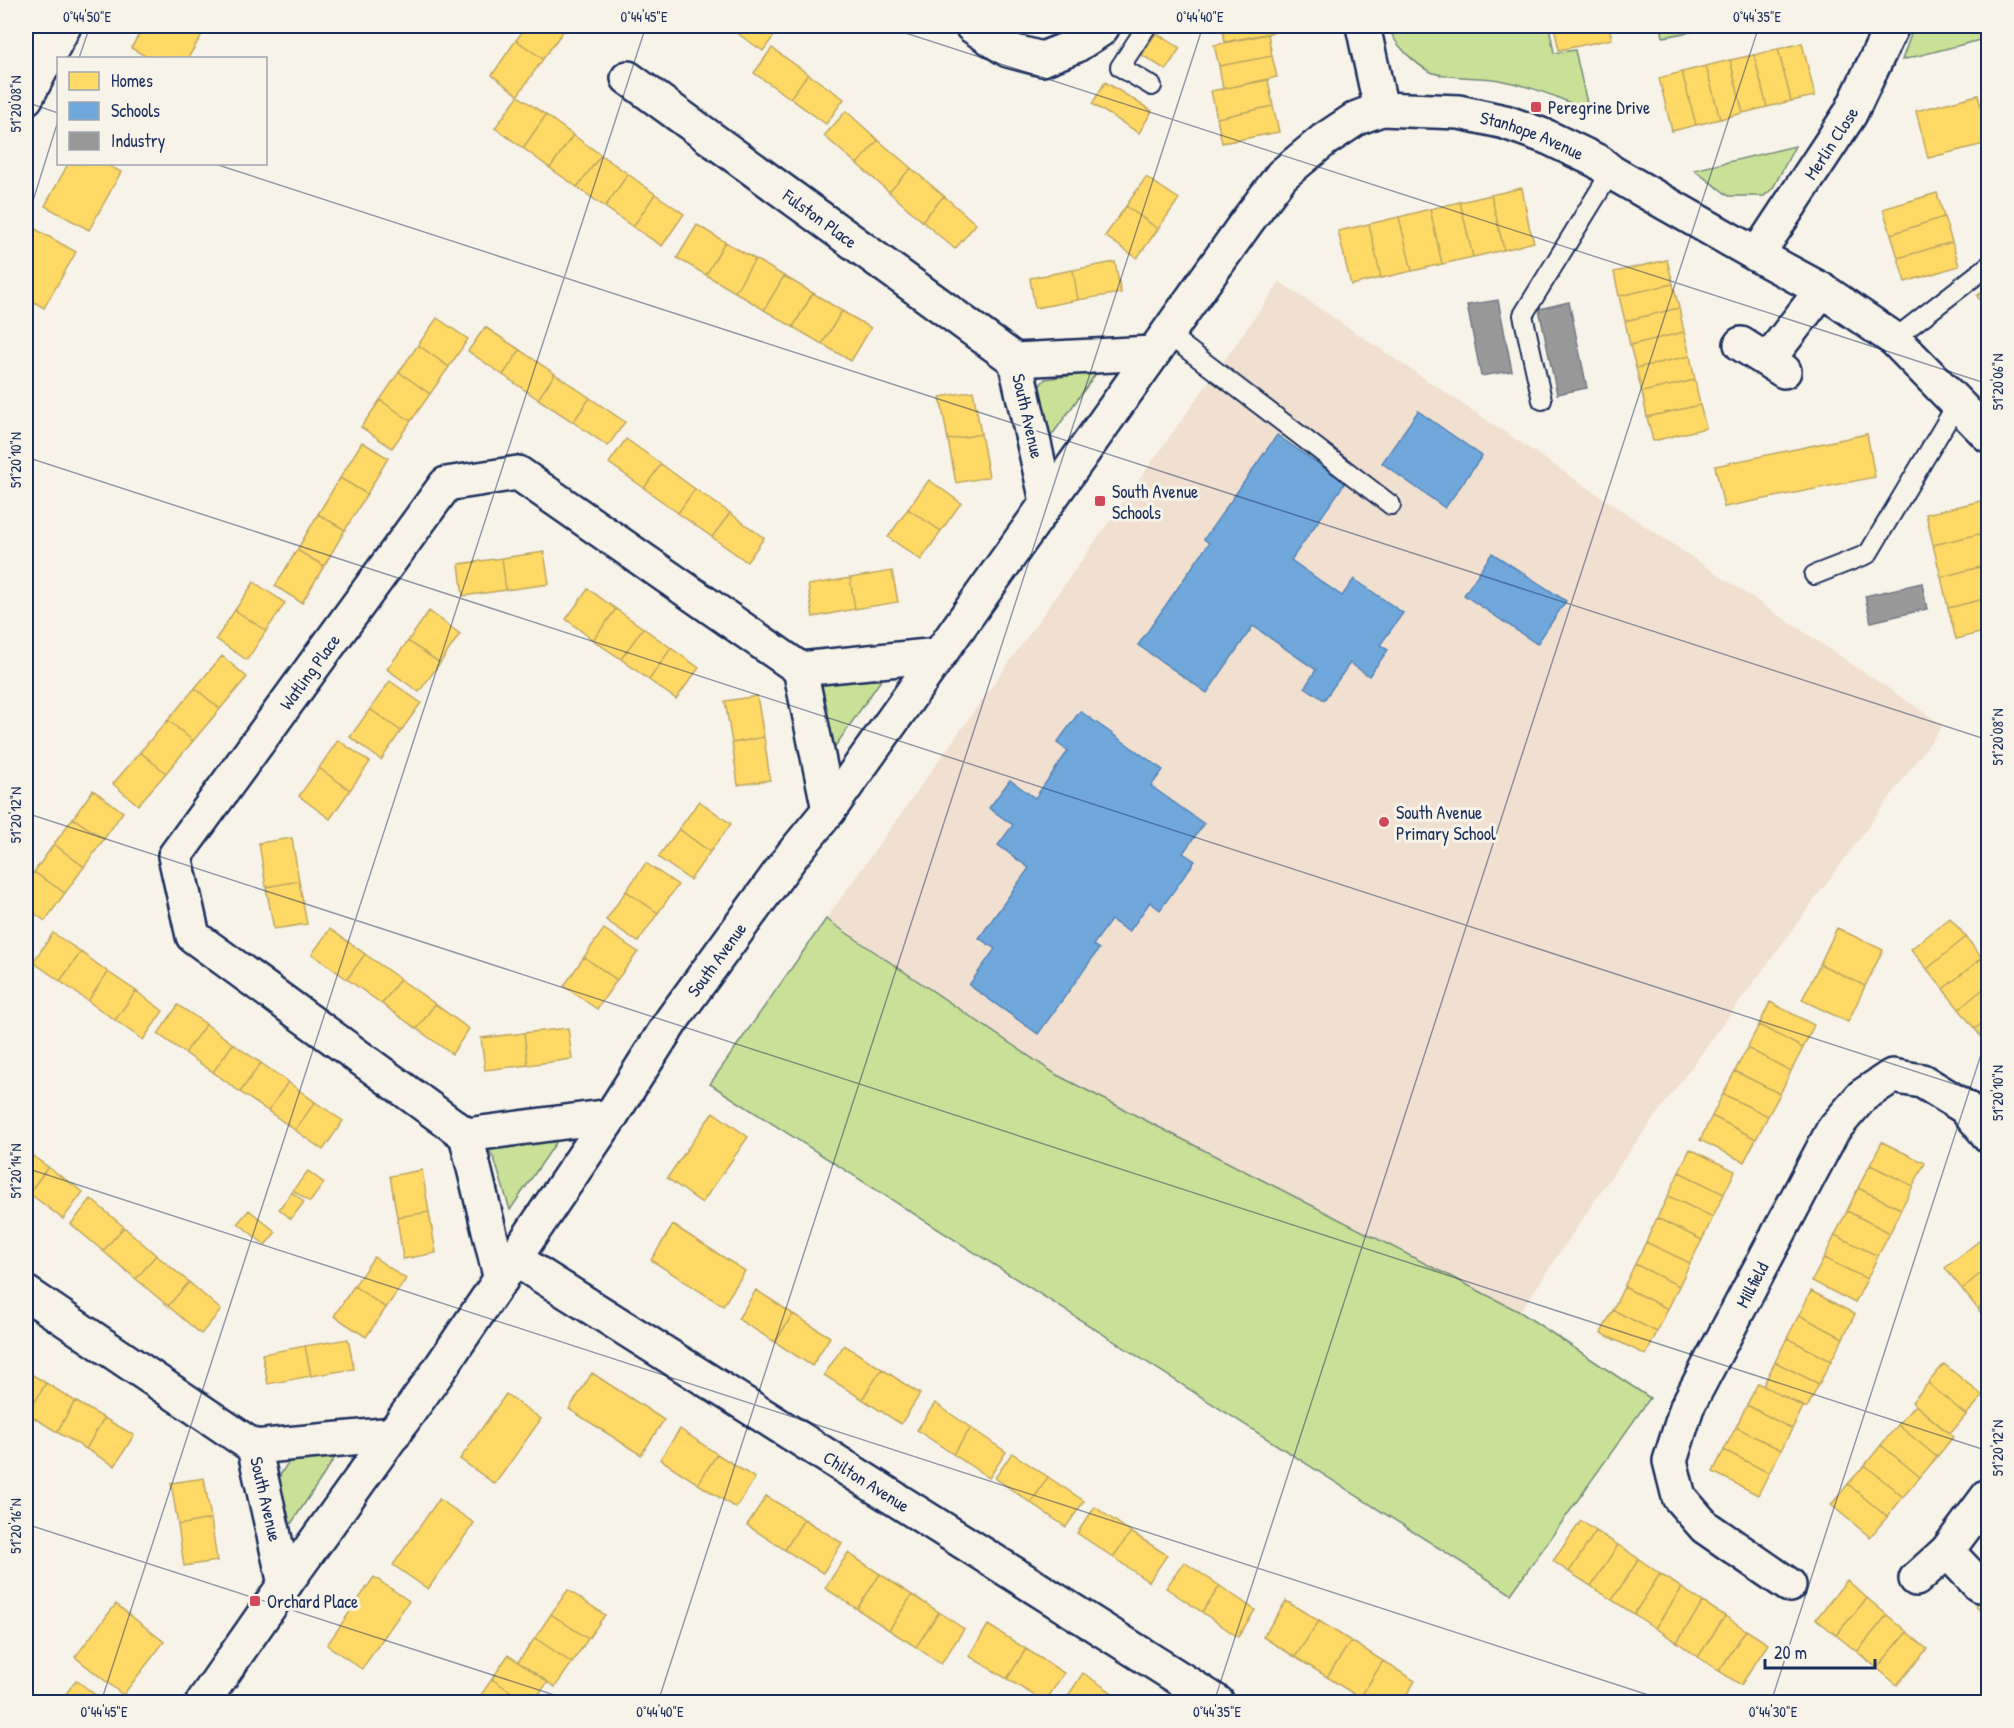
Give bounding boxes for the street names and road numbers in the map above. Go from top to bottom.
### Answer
street label: Merlin Close [1798,103,1864,184]
street label: Stanhope Avenue [1478,105,1588,165]
street label: Fulston Place [777,182,863,254]
street label: South Avenue [1006,371,1050,461]
street label: Watling Place [273,629,345,715]
street label: South Avenue [681,917,752,1002]
street label: Millfield [1729,1257,1774,1312]
street label: Chilton Avenue [819,1444,915,1518]
street label: South Avenue [244,1454,288,1544]

